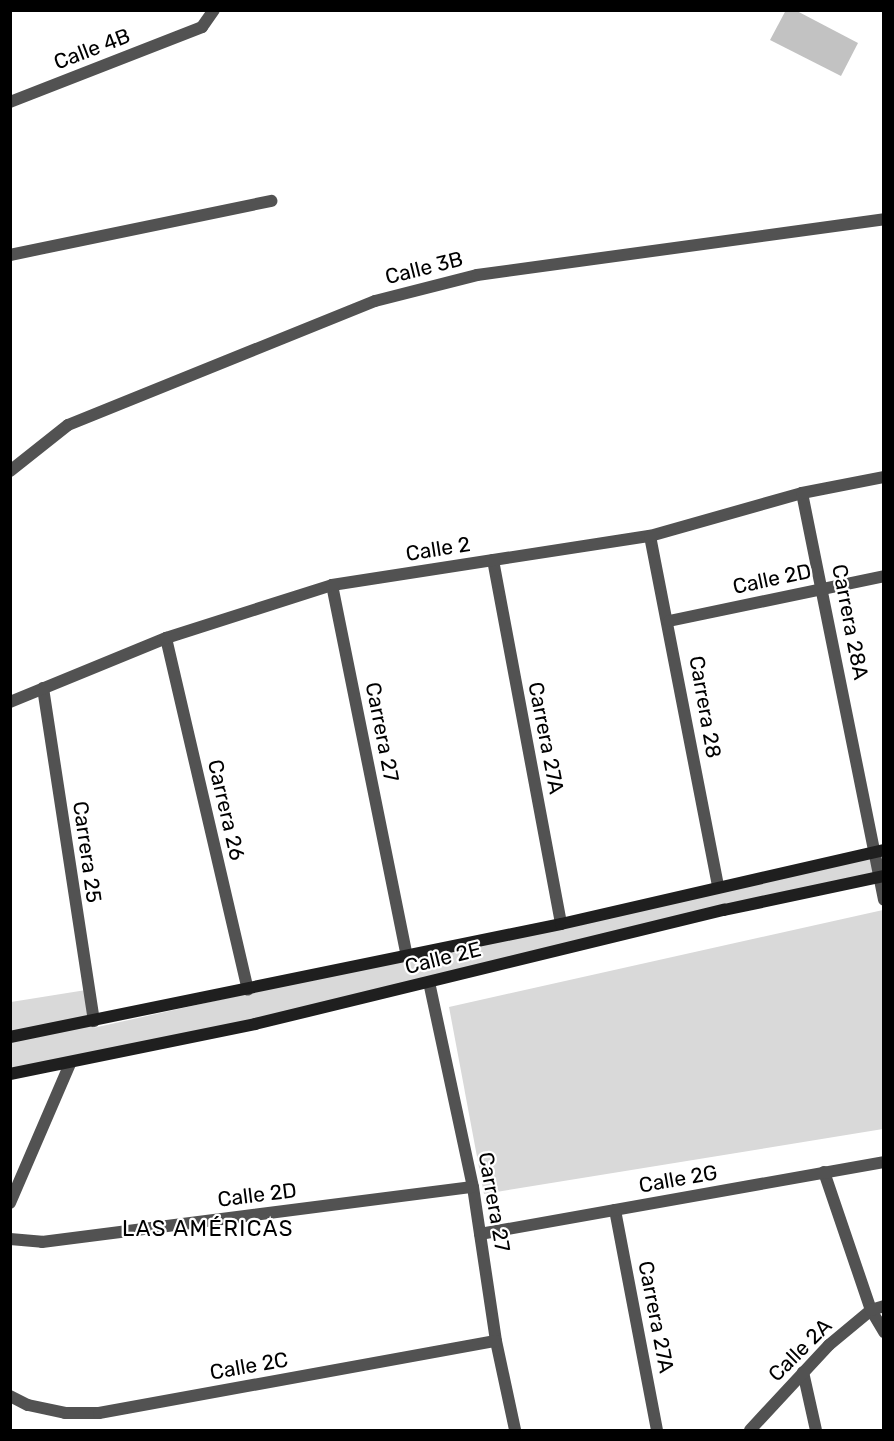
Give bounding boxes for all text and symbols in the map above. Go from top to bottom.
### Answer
street label: Calle 4B [50,23,134,75]
street label: Calle 3B [382,246,466,290]
street label: Calle 2 [404,531,472,567]
street label: Calle 2D [731,558,813,600]
street label: Carrera 28A [826,562,874,682]
street label: Carrera 28 [684,654,726,760]
street label: Carrera 27 [360,680,404,784]
street label: Carrera 27A [523,680,569,796]
street label: Carrera 26 [202,757,250,863]
street label: Carrera 25 [67,800,107,904]
street label: Calle 2E [402,936,484,980]
street label: Carrera 27 [473,1150,515,1254]
street label: Calle 2G [637,1160,719,1198]
street label: Calle 2D [216,1178,298,1212]
district label: LAS AMÉRICAS [122,1216,294,1242]
street label: Carrera 27A [633,1259,679,1375]
street label: Calle 2A [763,1313,837,1387]
street label: Calle 2C [208,1347,290,1385]

